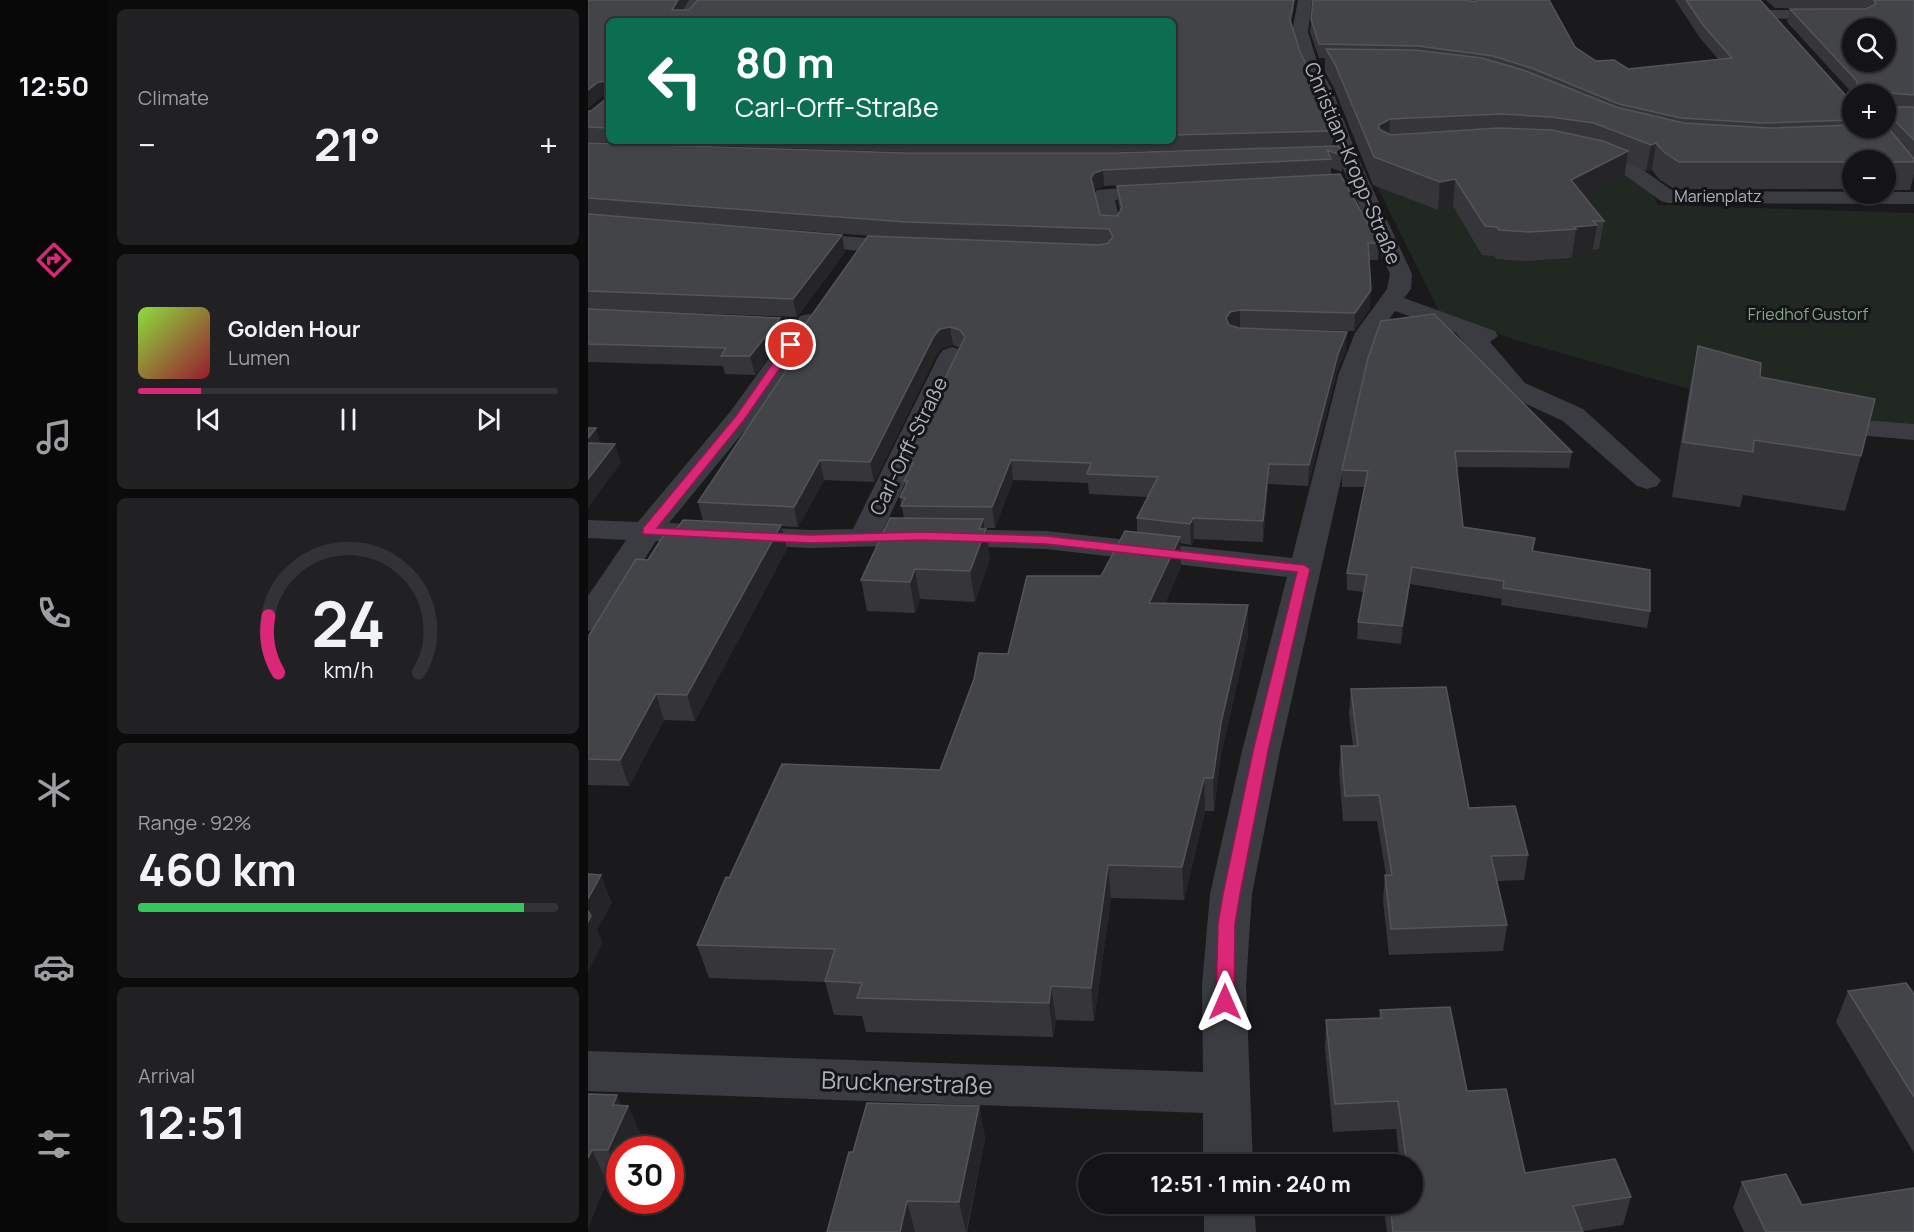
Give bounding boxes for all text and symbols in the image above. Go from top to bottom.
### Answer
map controls [1842,18,1896,204]
button: search [1842,18,1896,72]
text: 80 m [735,33,835,91]
icon: left [636,42,714,120]
street label: Christian-Kropp-Straße [1298,58,1408,268]
text: 12:50 [19,67,89,104]
text: Climate [138,84,209,111]
button: + [1842,84,1896,138]
text: Carl-Orff-Straße [735,88,939,125]
text: 21° [314,113,381,175]
text: − [138,122,156,167]
text: + [539,122,558,167]
button: − [1842,150,1896,204]
street label: Marienplatz [1674,185,1762,207]
icon: directions [33,239,75,281]
park label: Friedhof Gustorf [1748,303,1869,325]
text: Golden Hour [228,314,361,344]
pin [765,319,816,370]
icon: arrive [774,328,807,361]
text: Lumen [228,344,290,371]
street label: Carl-Orff-Straße [863,372,953,520]
icon: previous [192,403,225,436]
icon: pause [332,403,365,436]
icon: next [472,403,505,436]
icon: music [33,416,75,458]
text: 24 [311,580,385,666]
icon: phone [33,592,75,634]
text: km/h [323,655,373,684]
icon: climate [33,769,75,811]
text: Range · 92% [138,809,252,836]
text: 460 km [138,838,297,900]
icon: car [33,946,75,988]
position arrow [1193,970,1257,1034]
text: Arrival [138,1062,195,1089]
street label: Brucknerstraße [821,1063,993,1101]
text: 12:51 [138,1091,246,1153]
icon: filters [33,1123,75,1165]
speed limit sign: 30 [606,1136,684,1214]
text: 12:51 · 1 min · 240 m [1150,1169,1351,1199]

